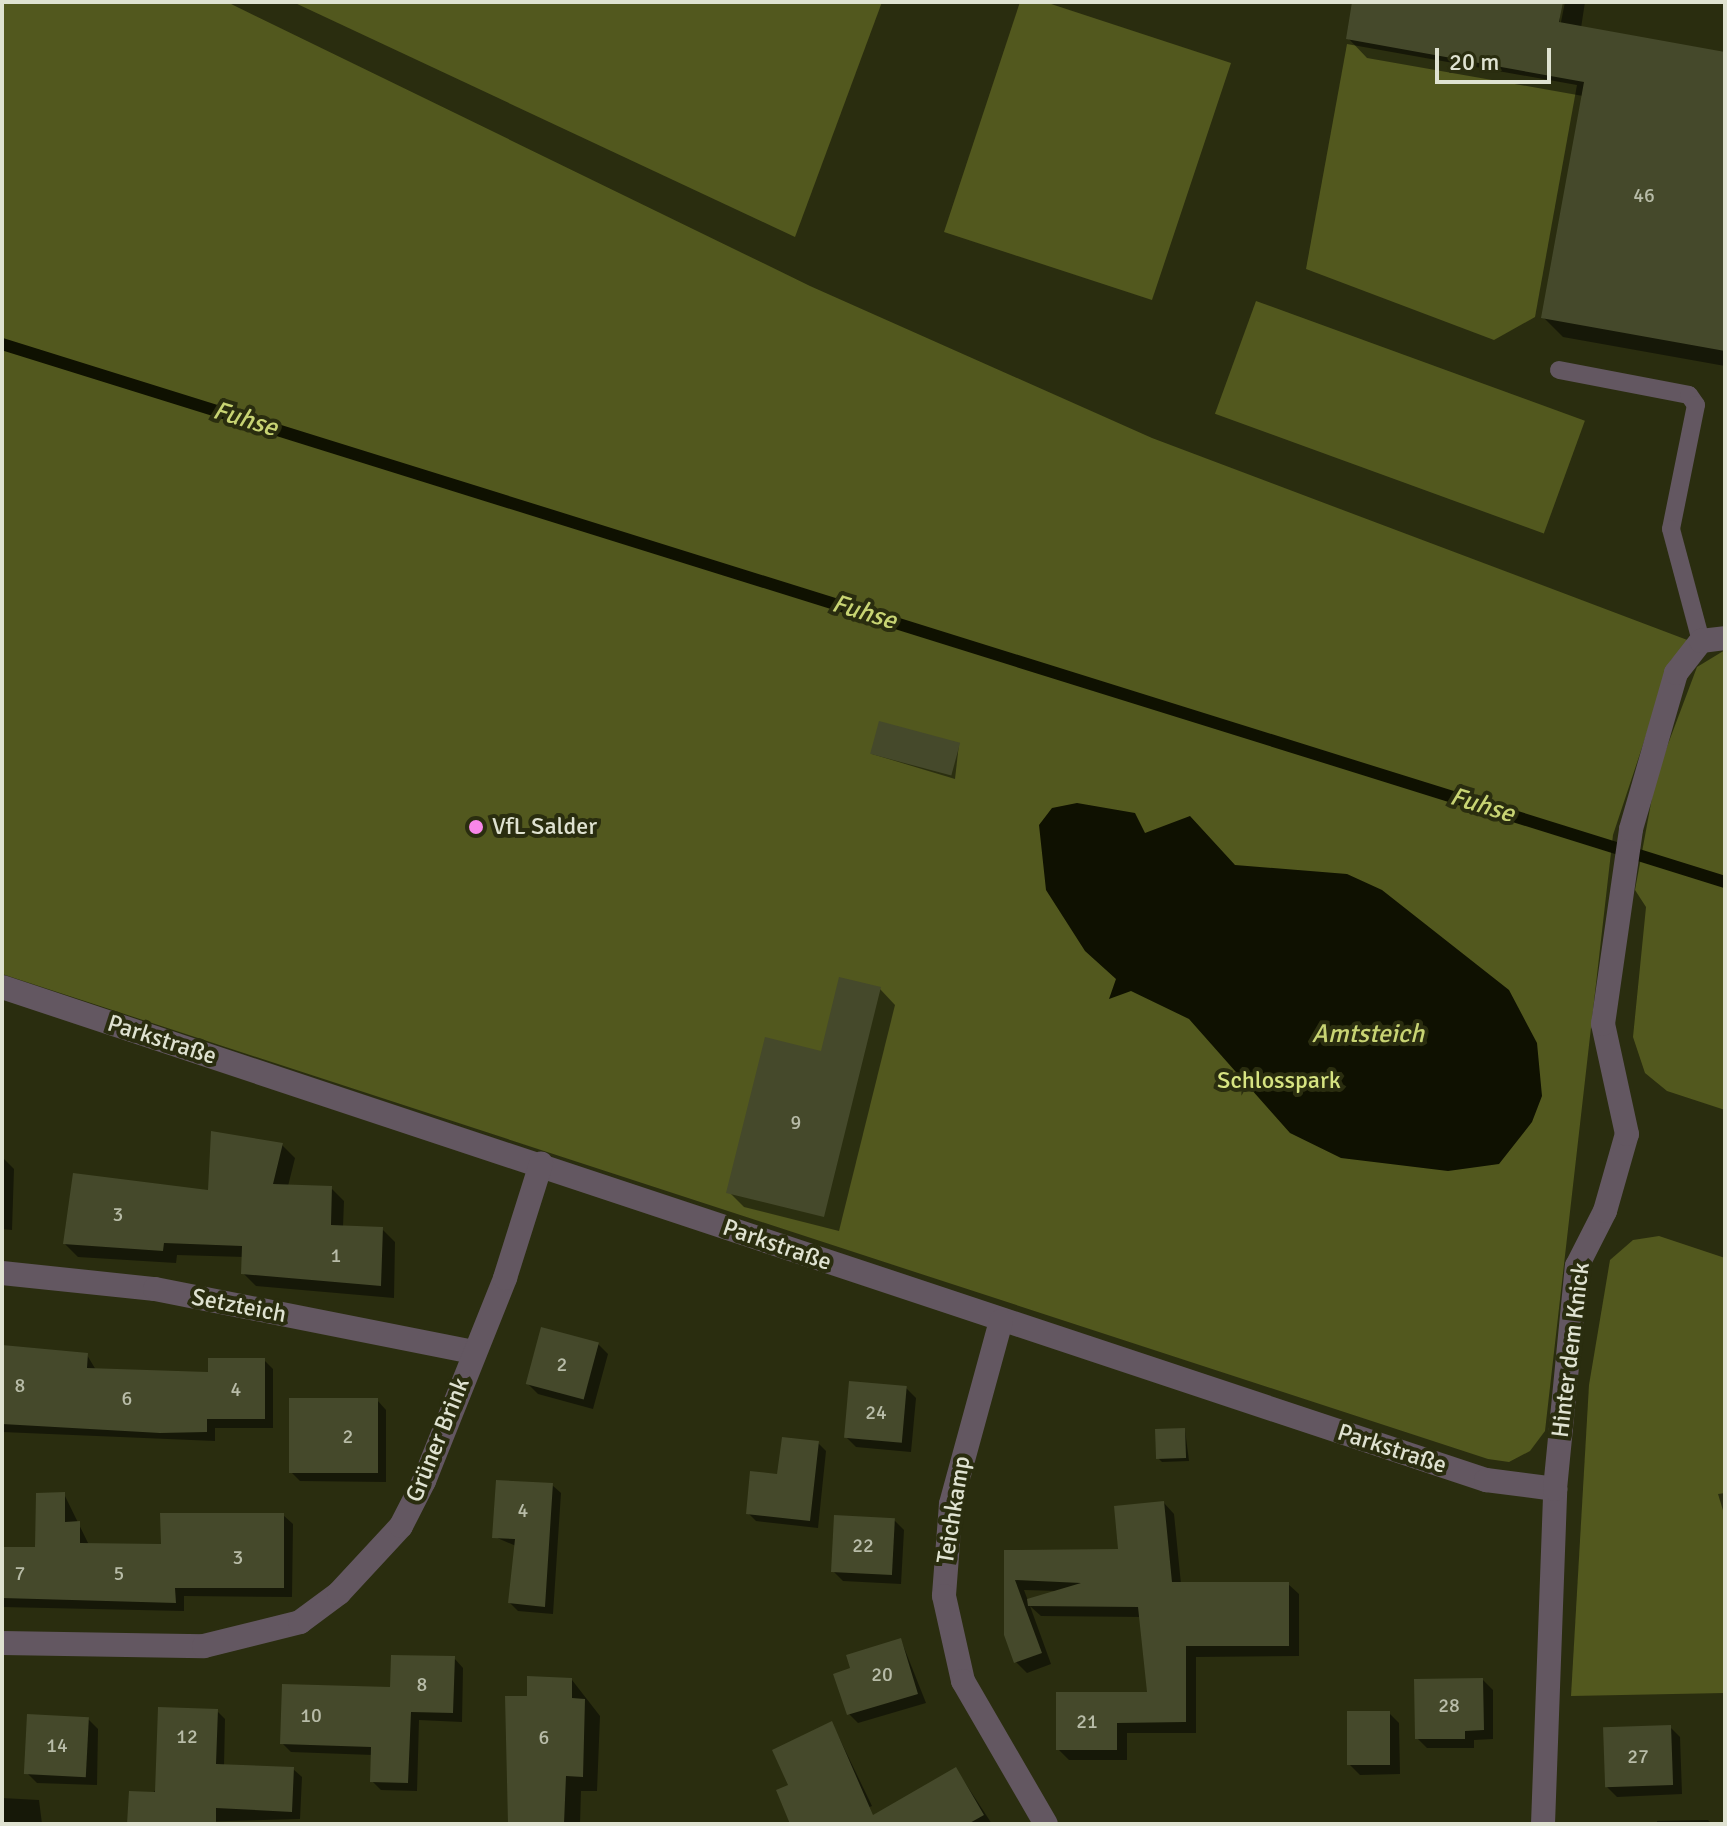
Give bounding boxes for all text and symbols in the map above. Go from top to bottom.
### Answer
scale bar [1439,32,1555,82]
text: 20 m [1449,47,1499,77]
house number: 46 [1633,183,1655,207]
water label: Fuhse [209,395,281,445]
water label: Fuhse [828,588,900,638]
water label: Fuhse [1446,781,1518,831]
place label: VfL Salder [492,813,597,841]
marker: VfL Salder [467,818,485,836]
street label: Parkstraße [104,1009,220,1071]
water label: Amtsteich [1312,1019,1424,1051]
park label: Schlosspark [1217,1067,1341,1095]
house number: 9 [791,1110,801,1134]
house number: 3 [113,1202,123,1226]
street label: Parkstraße [719,1213,835,1277]
house number: 1 [331,1243,341,1267]
street label: Hinter dem Knick [1546,1261,1596,1439]
street label: Setzteich [189,1283,289,1329]
house number: 2 [557,1352,567,1376]
house number: 8 [15,1373,25,1397]
street label: Grüner Brink [400,1374,476,1506]
house number: 4 [231,1377,241,1401]
house number: 6 [122,1386,132,1410]
house number: 24 [865,1400,887,1424]
street label: Parkstraße [1334,1418,1450,1480]
house number: 2 [343,1424,353,1448]
street label: Teichkamp [931,1454,977,1566]
house number: 4 [518,1498,528,1522]
house number: 22 [852,1533,874,1557]
house number: 3 [233,1545,243,1569]
house number: 7 [15,1561,25,1585]
house number: 5 [114,1561,124,1585]
house number: 20 [871,1662,893,1686]
house number: 8 [417,1672,427,1696]
house number: 28 [1438,1693,1460,1717]
house number: 10 [300,1703,322,1727]
house number: 21 [1076,1709,1098,1733]
house number: 12 [176,1724,198,1748]
house number: 6 [539,1725,549,1749]
house number: 14 [46,1733,68,1757]
house number: 27 [1627,1744,1649,1768]

